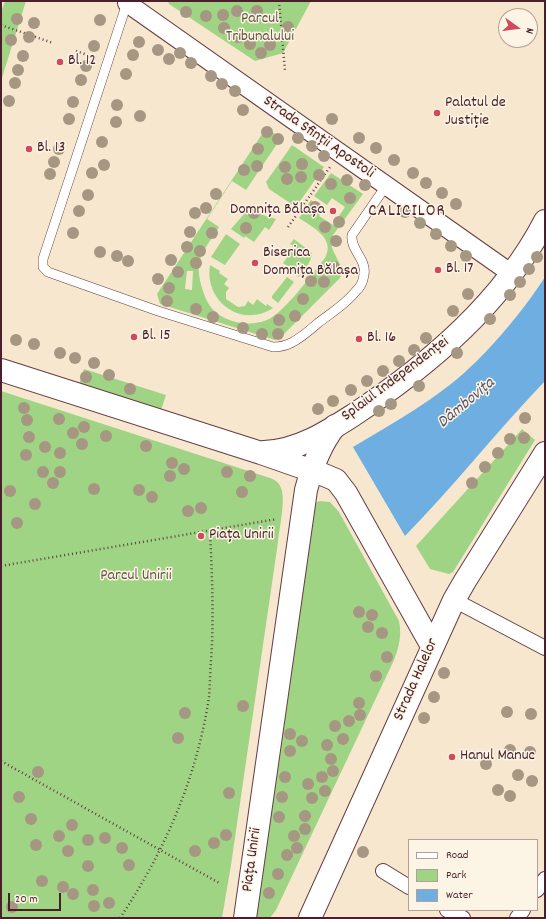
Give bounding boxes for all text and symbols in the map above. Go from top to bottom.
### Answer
north arrow [498,8,538,48]
park label: Parcul Tribunalului [226,10,294,48]
text: N [520,26,537,35]
place label: Bl. 12 [68,52,96,72]
marker: Bl. 12 [55,57,65,67]
street label: Strada Sfinții Apostoli [258,92,378,184]
place label: Palatul de Justiție [445,94,506,132]
marker: Palatul de Justiție [432,108,442,118]
place label: Bl. 13 [37,139,65,159]
marker: Bl. 13 [24,144,34,154]
place label: Domnița Bălașa [230,201,325,221]
district label: CALICILOR [368,203,446,223]
marker: Domnița Bălașa [328,206,338,216]
place label: Biserica Domnița Bălașa [263,244,358,282]
marker: Biserica Domnița Bălașa [250,258,260,268]
place label: Bl. 17 [446,260,473,280]
marker: Bl. 17 [433,265,443,275]
place label: Bl. 15 [142,327,171,347]
place label: Bl. 16 [367,329,396,349]
marker: Bl. 15 [129,332,139,342]
street label: Splaiul Independenței [338,333,454,427]
marker: Bl. 16 [354,334,364,344]
water label: Dâmbovița [434,374,500,434]
place label: Piața Unirii [209,526,274,546]
marker: Piața Unirii [196,531,206,541]
park label: Parcul Unirii [100,567,172,587]
street label: Strada Halelor [390,636,444,724]
place label: Hanul Manuc [460,747,535,767]
marker: Hanul Manuc [447,752,457,762]
street label: Piața Unirii [239,827,267,893]
legend [408,839,538,911]
text: Road [446,847,468,864]
text: Park [446,867,466,884]
scale bar [10,885,63,911]
text: Water [446,887,473,904]
text: 20 m [15,891,38,908]

